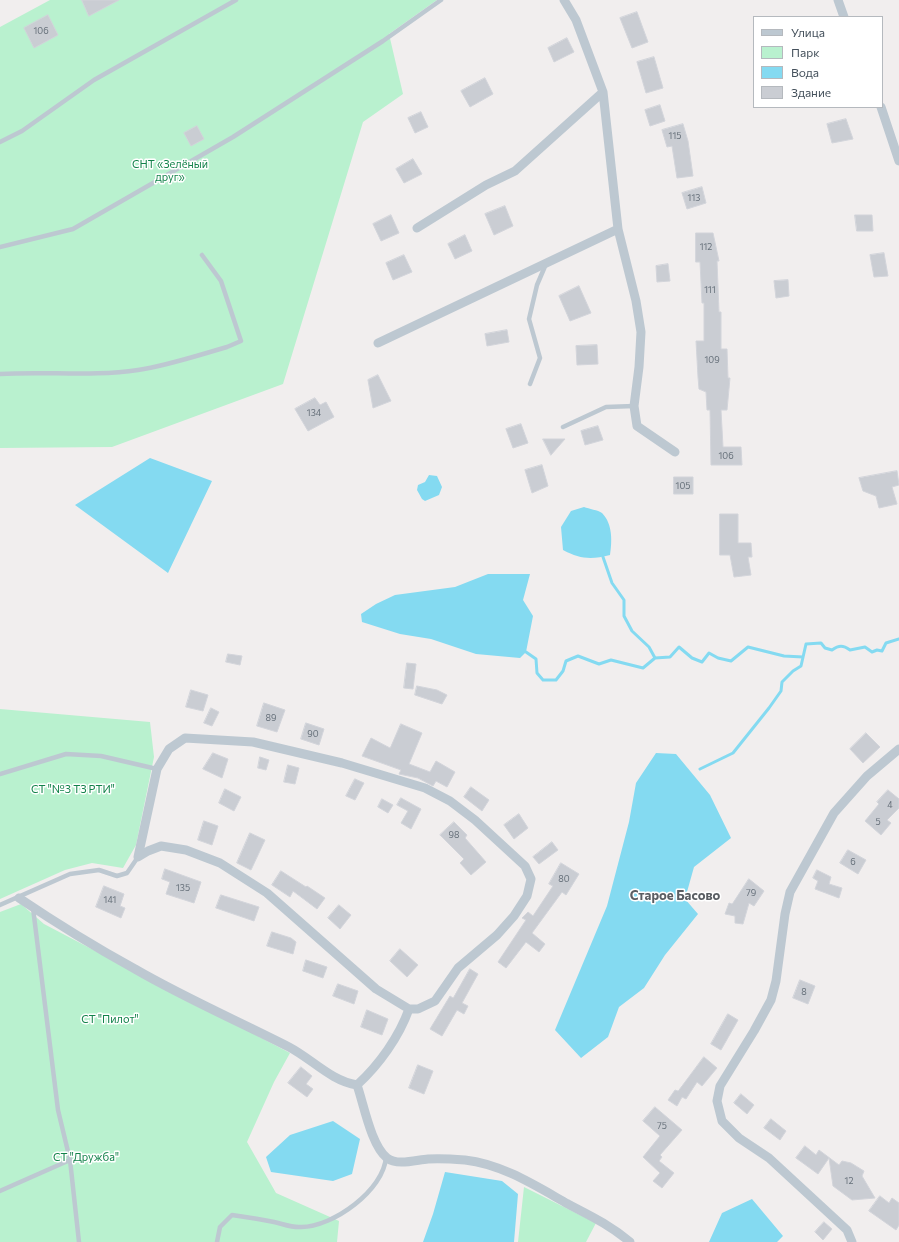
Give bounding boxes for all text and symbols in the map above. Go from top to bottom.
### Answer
legend [753,16,883,108]
text: Улица [791,25,825,39]
house number: 106 [33,26,49,36]
text: Парк [791,45,820,59]
text: Вода [791,65,819,79]
text: Здание [791,85,831,99]
house number: 115 [669,131,681,141]
park label: СНТ «Зелёный друг» [132,157,208,183]
house number: 113 [688,193,700,203]
house number: 112 [700,242,712,252]
house number: 111 [704,285,716,295]
house number: 109 [704,355,720,365]
house number: 134 [307,408,321,418]
house number: 106 [718,451,734,461]
house number: 105 [676,481,690,491]
house number: 89 [266,713,276,723]
house number: 90 [307,729,319,739]
park label: СТ "№3 ТЗ РТИ" [31,782,115,796]
house number: 4 [887,800,893,810]
house number: 5 [875,817,881,827]
house number: 98 [449,830,459,840]
house number: 6 [850,857,856,867]
house number: 80 [558,874,570,884]
house number: 135 [176,883,190,893]
district label: Старое Басово [630,888,720,904]
house number: 79 [746,888,756,898]
house number: 141 [104,895,116,905]
house number: 8 [801,987,807,997]
park label: СТ "Пилот" [81,1012,139,1026]
house number: 75 [657,1121,667,1131]
park label: СТ "Дружба" [53,1150,119,1164]
house number: 12 [845,1176,853,1186]

